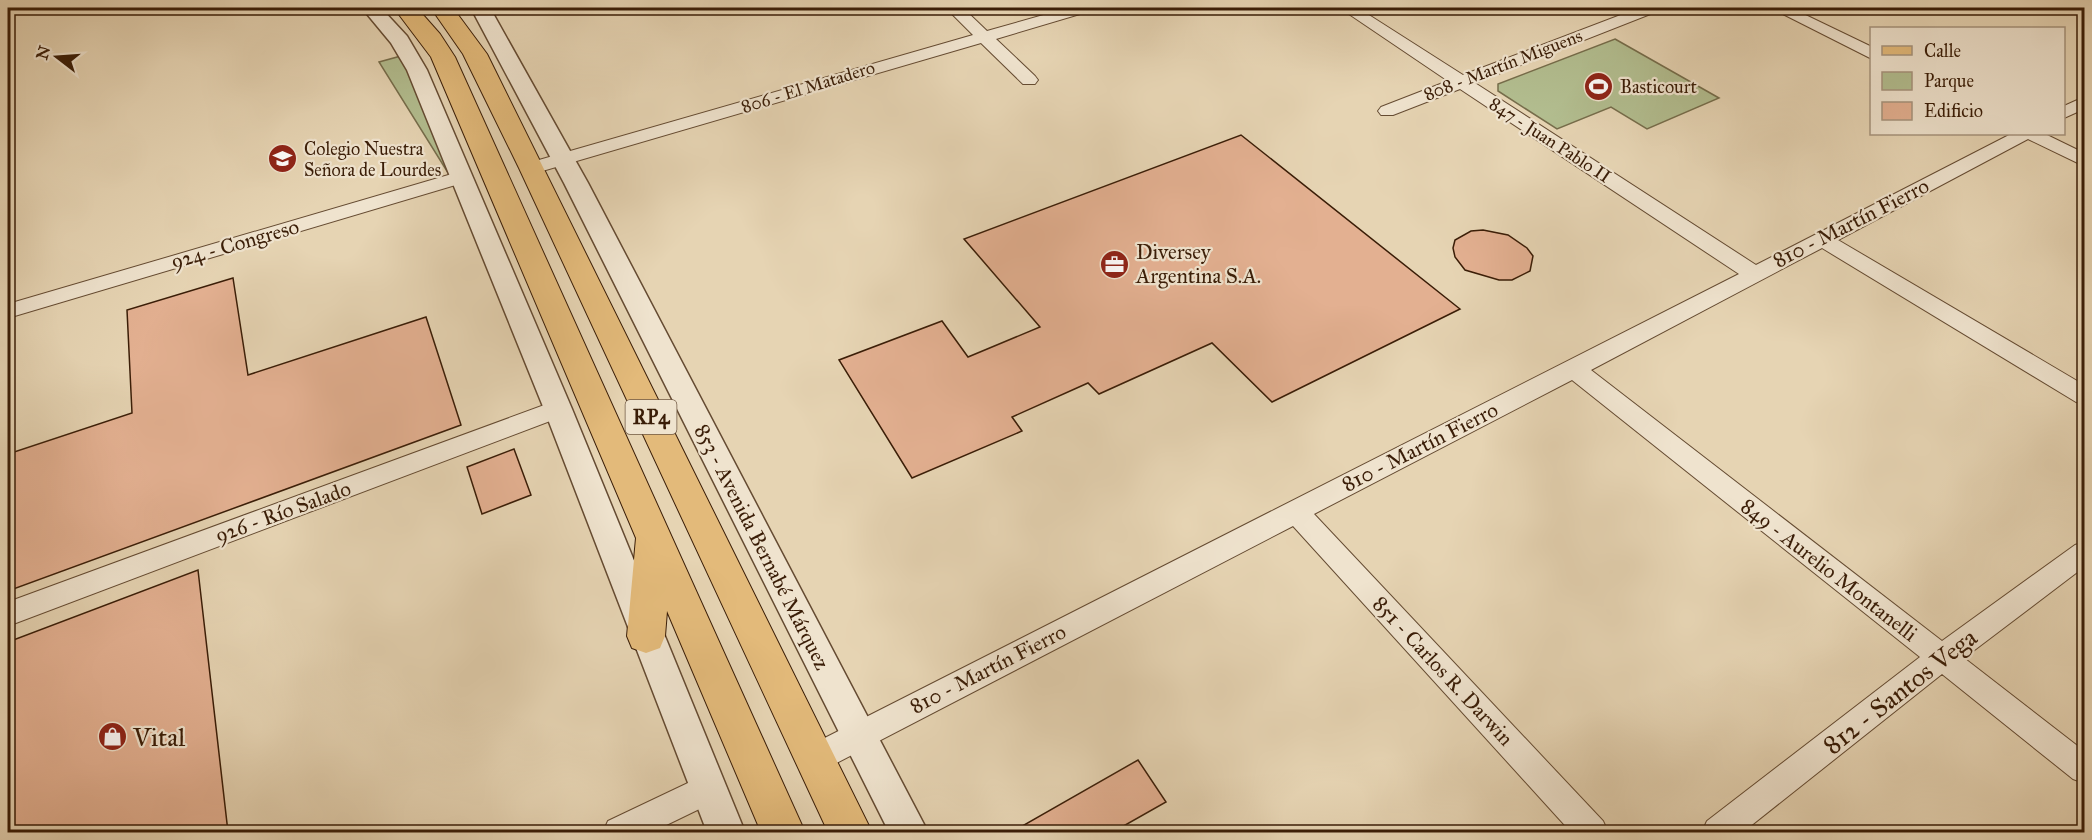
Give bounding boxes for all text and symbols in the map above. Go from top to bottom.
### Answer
street label: 808 - Martín Miguens [1421,25,1586,106]
north arrow [27,27,87,87]
legend [1870,27,2065,135]
text: Calle [1924,40,1961,62]
text: N [32,43,54,62]
street label: 806 - El Matadero [739,56,877,118]
text: Parque [1924,70,1974,93]
sports icon: Basticourt [1583,71,1615,103]
place label: Basticourt [1620,76,1697,98]
street label: 847 - Juan Pablo II [1484,92,1615,189]
text: Edificio [1924,100,1983,122]
place label: Colegio Nuestra Señora de Lourdes [304,138,441,181]
school or university icon: Colegio Nuestra Señora de Lourdes [267,143,299,175]
street label: 810 - Martín Fierro [1769,172,1933,273]
street label: 924 - Congreso [168,213,302,275]
place label: Diversey Argentina S.A. [1135,239,1261,289]
office icon: Diversey Argentina S.A. [1099,248,1131,280]
street label: 810 - Martín Fierro [1338,396,1502,497]
road number: RP4 [626,400,676,434]
street label: 853 - Avenida Bernabé Márquez [689,420,835,674]
street label: 926 - Río Salado [212,475,355,549]
street label: 849 - Aurelio Montanelli [1736,493,1923,647]
street label: 851 - Carlos R. Darwin [1367,591,1519,751]
street label: 810 - Martín Fierro [906,618,1070,719]
street label: 812 - Santos Vega [1817,621,1983,761]
shop icon: Vital [96,721,128,753]
place label: Vital [132,721,185,753]

